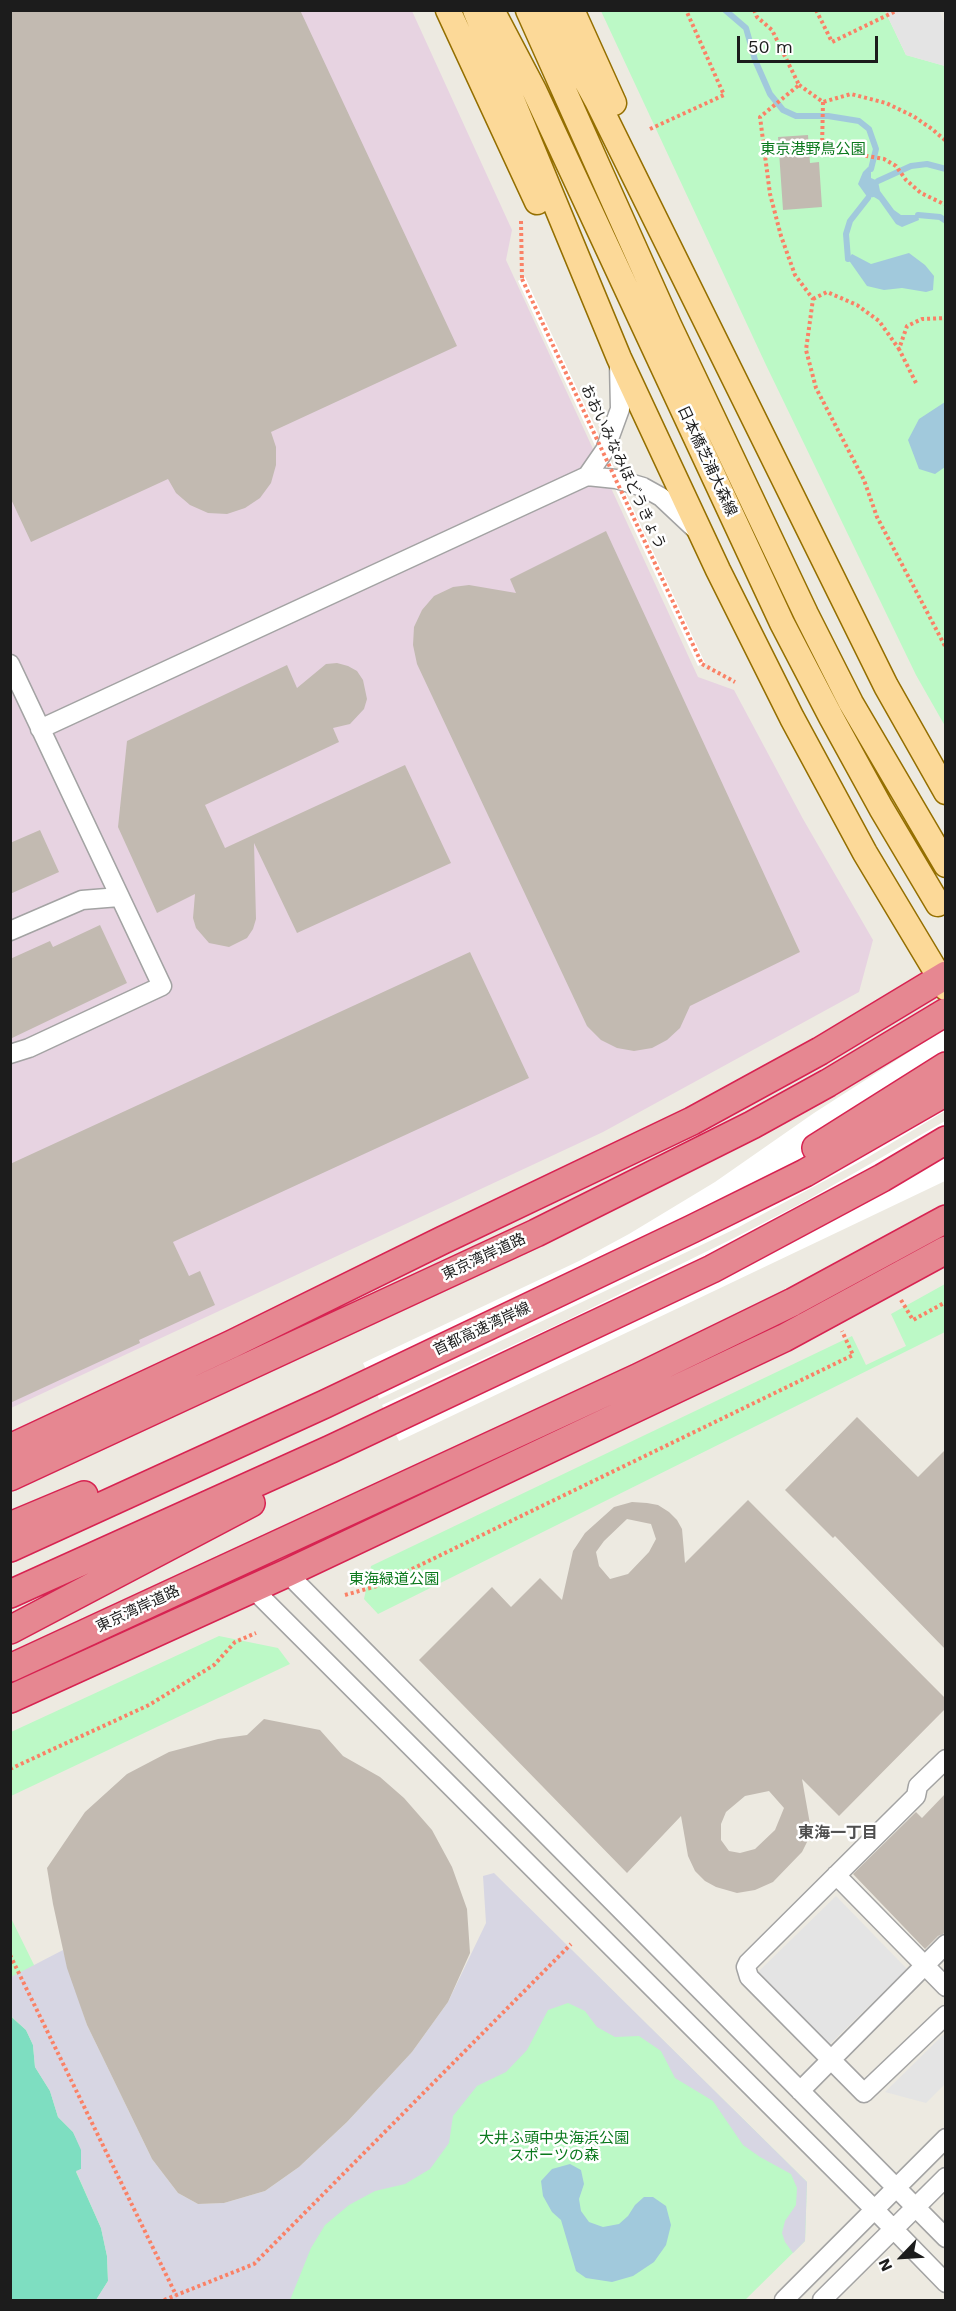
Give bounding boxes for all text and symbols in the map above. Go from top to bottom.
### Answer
scale bar [740,24,881,62]
text: 50 m [748,36,793,57]
park label: 東京港野鳥公園 [761,141,865,159]
street label: おおいみなみほどうきょう [577,382,669,552]
street label: 日本橋芝浦大森線 [673,403,741,519]
street label: 東京湾岸道路 [439,1230,529,1284]
street label: 首都高速湾岸線 [431,1299,533,1359]
park label: 東海緑道公園 [349,1571,439,1589]
street label: 東京湾岸道路 [93,1582,183,1636]
district label: 東海一丁目 [798,1823,878,1843]
park label: 大井ふ頭中央海浜公園 スポーツの森 [479,2130,629,2165]
north arrow [872,2227,932,2287]
text: N [874,2255,896,2274]

